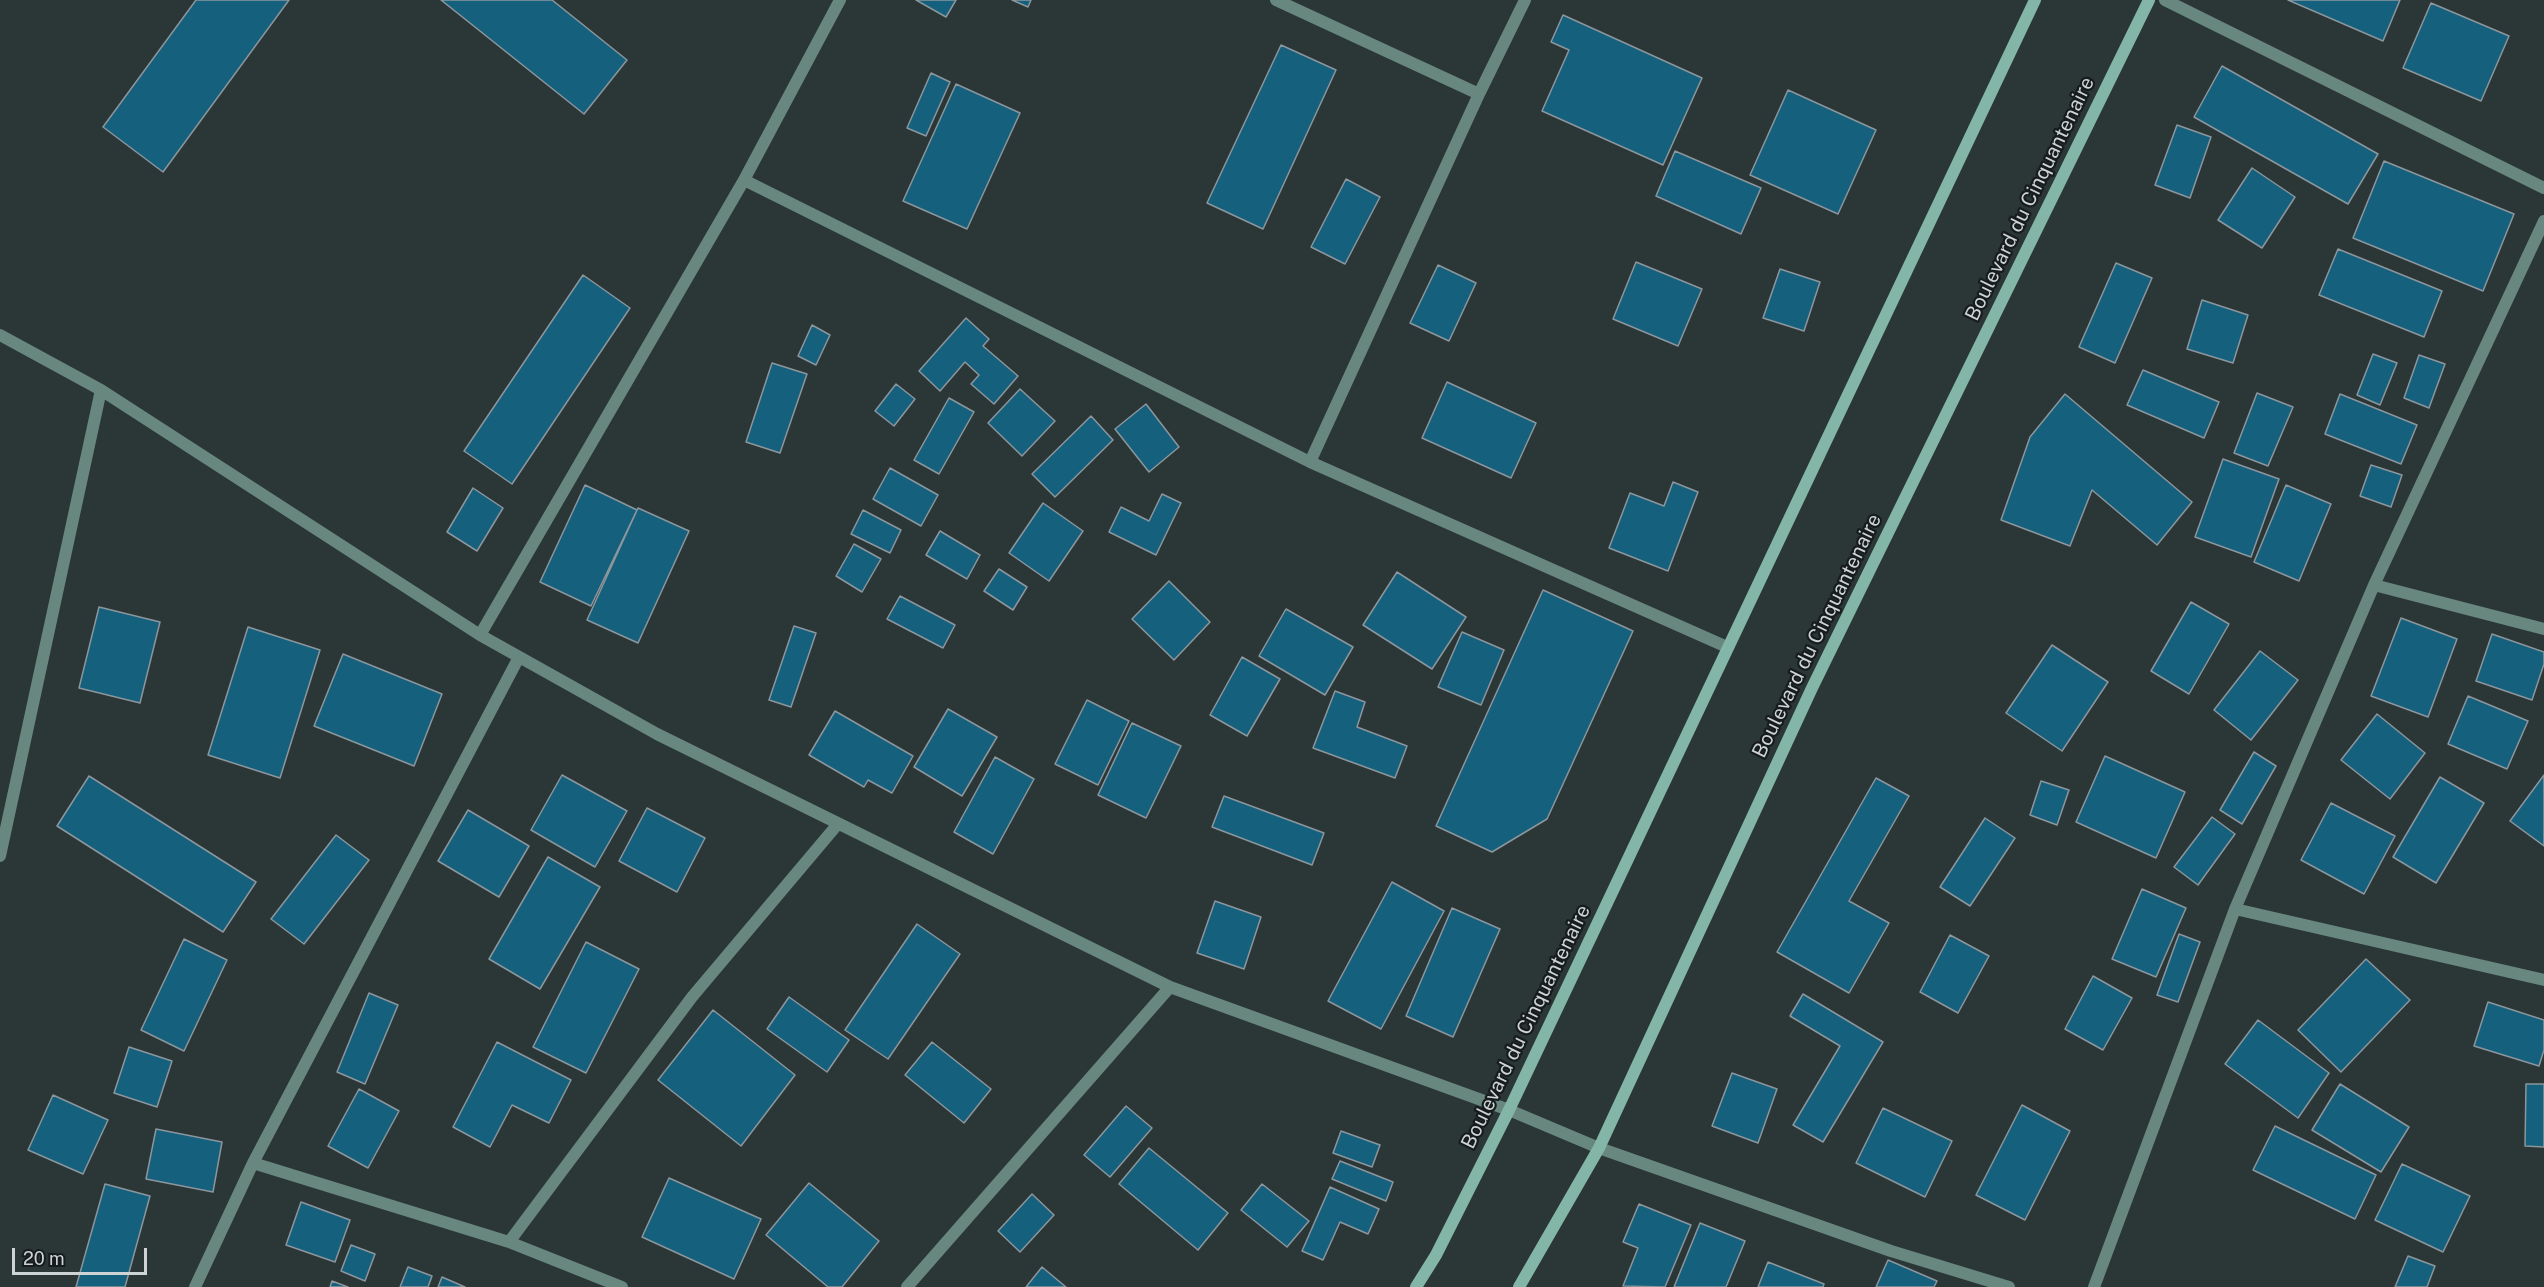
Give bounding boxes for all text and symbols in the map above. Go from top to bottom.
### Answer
street label: Boulevard du Cinquantenaire [1960,73,2100,325]
street label: Boulevard du Cinquantenaire [1747,510,1887,762]
street label: Boulevard du Cinquantenaire [1456,901,1596,1153]
scale bar [15,1236,150,1274]
text: 20 m [23,1248,65,1269]

